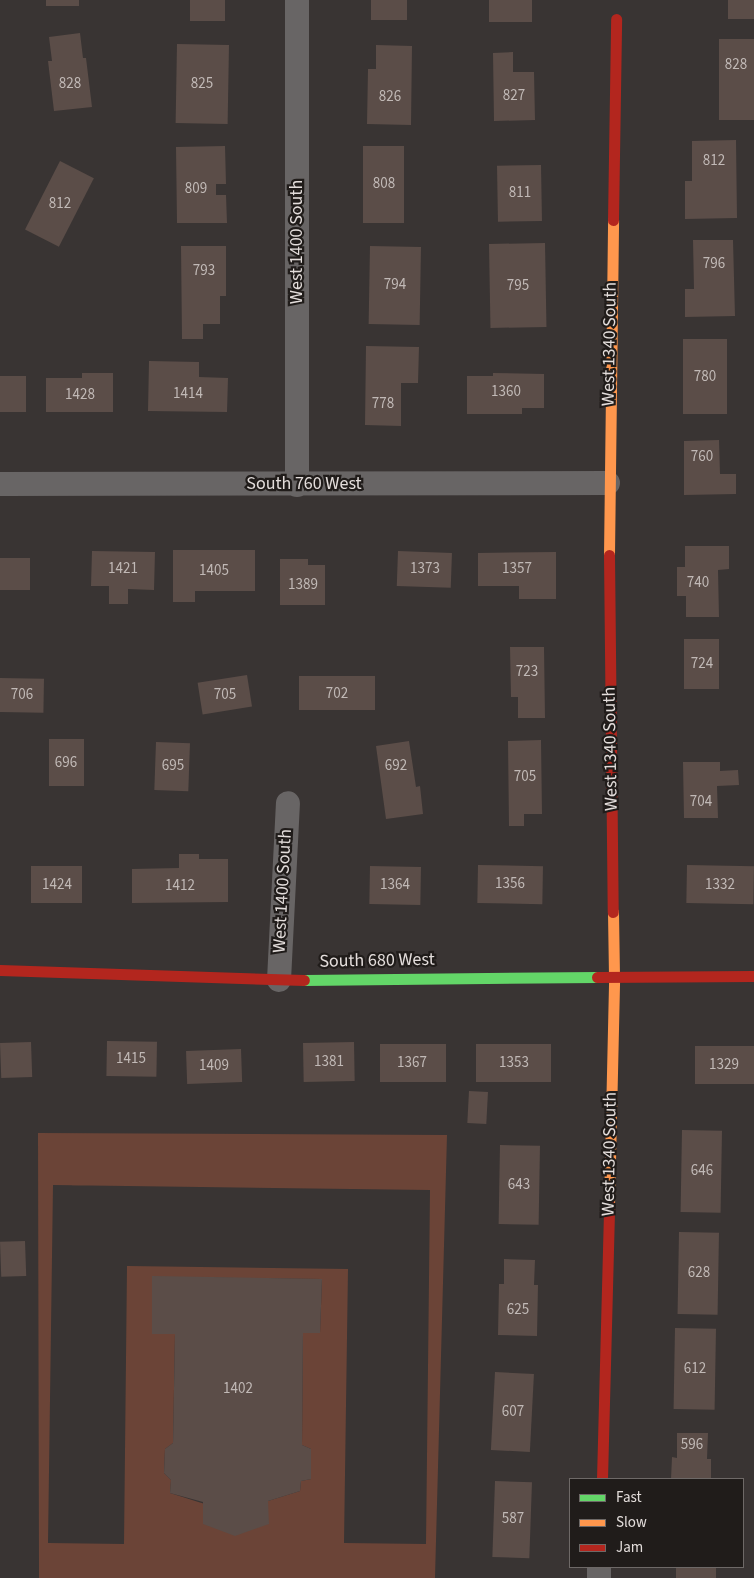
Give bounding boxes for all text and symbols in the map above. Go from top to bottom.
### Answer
house number: 828 [725,56,747,74]
house number: 828 [59,75,81,93]
house number: 825 [191,75,213,93]
house number: 827 [503,87,525,105]
house number: 826 [379,88,401,106]
house number: 812 [703,152,725,170]
house number: 808 [373,175,395,193]
house number: 809 [185,180,207,198]
street label: West 1400 South [286,180,308,304]
house number: 811 [509,184,531,202]
house number: 812 [49,195,71,213]
house number: 796 [703,255,725,273]
house number: 793 [193,262,215,280]
house number: 794 [384,276,406,294]
house number: 795 [507,277,529,295]
street label: West 1340 South [598,282,622,406]
house number: 780 [694,368,716,386]
house number: 1360 [491,383,521,401]
house number: 1414 [173,385,203,403]
house number: 1428 [65,386,95,404]
house number: 778 [372,395,394,413]
house number: 760 [691,448,713,466]
street label: South 760 West [246,473,362,495]
house number: 1421 [108,560,138,578]
house number: 1373 [410,560,440,578]
house number: 1357 [502,560,532,578]
house number: 1405 [199,562,229,580]
house number: 740 [687,574,709,592]
house number: 1389 [288,576,318,594]
house number: 724 [691,655,713,673]
house number: 723 [516,663,538,681]
house number: 702 [326,685,348,703]
house number: 706 [11,686,33,704]
house number: 705 [214,686,236,704]
street label: West 1340 South [599,687,623,811]
house number: 696 [55,754,77,772]
house number: 695 [162,757,184,775]
house number: 692 [385,757,407,775]
house number: 705 [514,768,536,786]
house number: 704 [690,793,712,811]
street label: West 1400 South [269,828,297,954]
house number: 1356 [495,875,525,893]
house number: 1424 [42,876,72,894]
house number: 1364 [380,876,410,894]
house number: 1332 [705,876,735,894]
house number: 1412 [165,877,195,895]
street label: South 680 West [319,949,435,973]
house number: 1415 [116,1050,146,1068]
house number: 1381 [314,1053,344,1071]
house number: 1367 [397,1054,427,1072]
house number: 1353 [499,1054,529,1072]
house number: 1329 [709,1056,739,1074]
house number: 1409 [199,1057,229,1075]
street label: West 1340 South [598,1092,622,1216]
house number: 646 [691,1162,713,1180]
house number: 643 [508,1176,530,1194]
house number: 628 [688,1264,710,1282]
house number: 625 [507,1301,529,1319]
house number: 612 [684,1360,706,1378]
house number: 1402 [223,1380,253,1398]
house number: 607 [502,1403,524,1421]
house number: 596 [681,1436,703,1454]
legend [569,1478,744,1568]
text: Fast [616,1487,642,1508]
house number: 587 [502,1510,524,1528]
text: Slow [616,1512,647,1533]
text: Jam [616,1537,643,1558]

